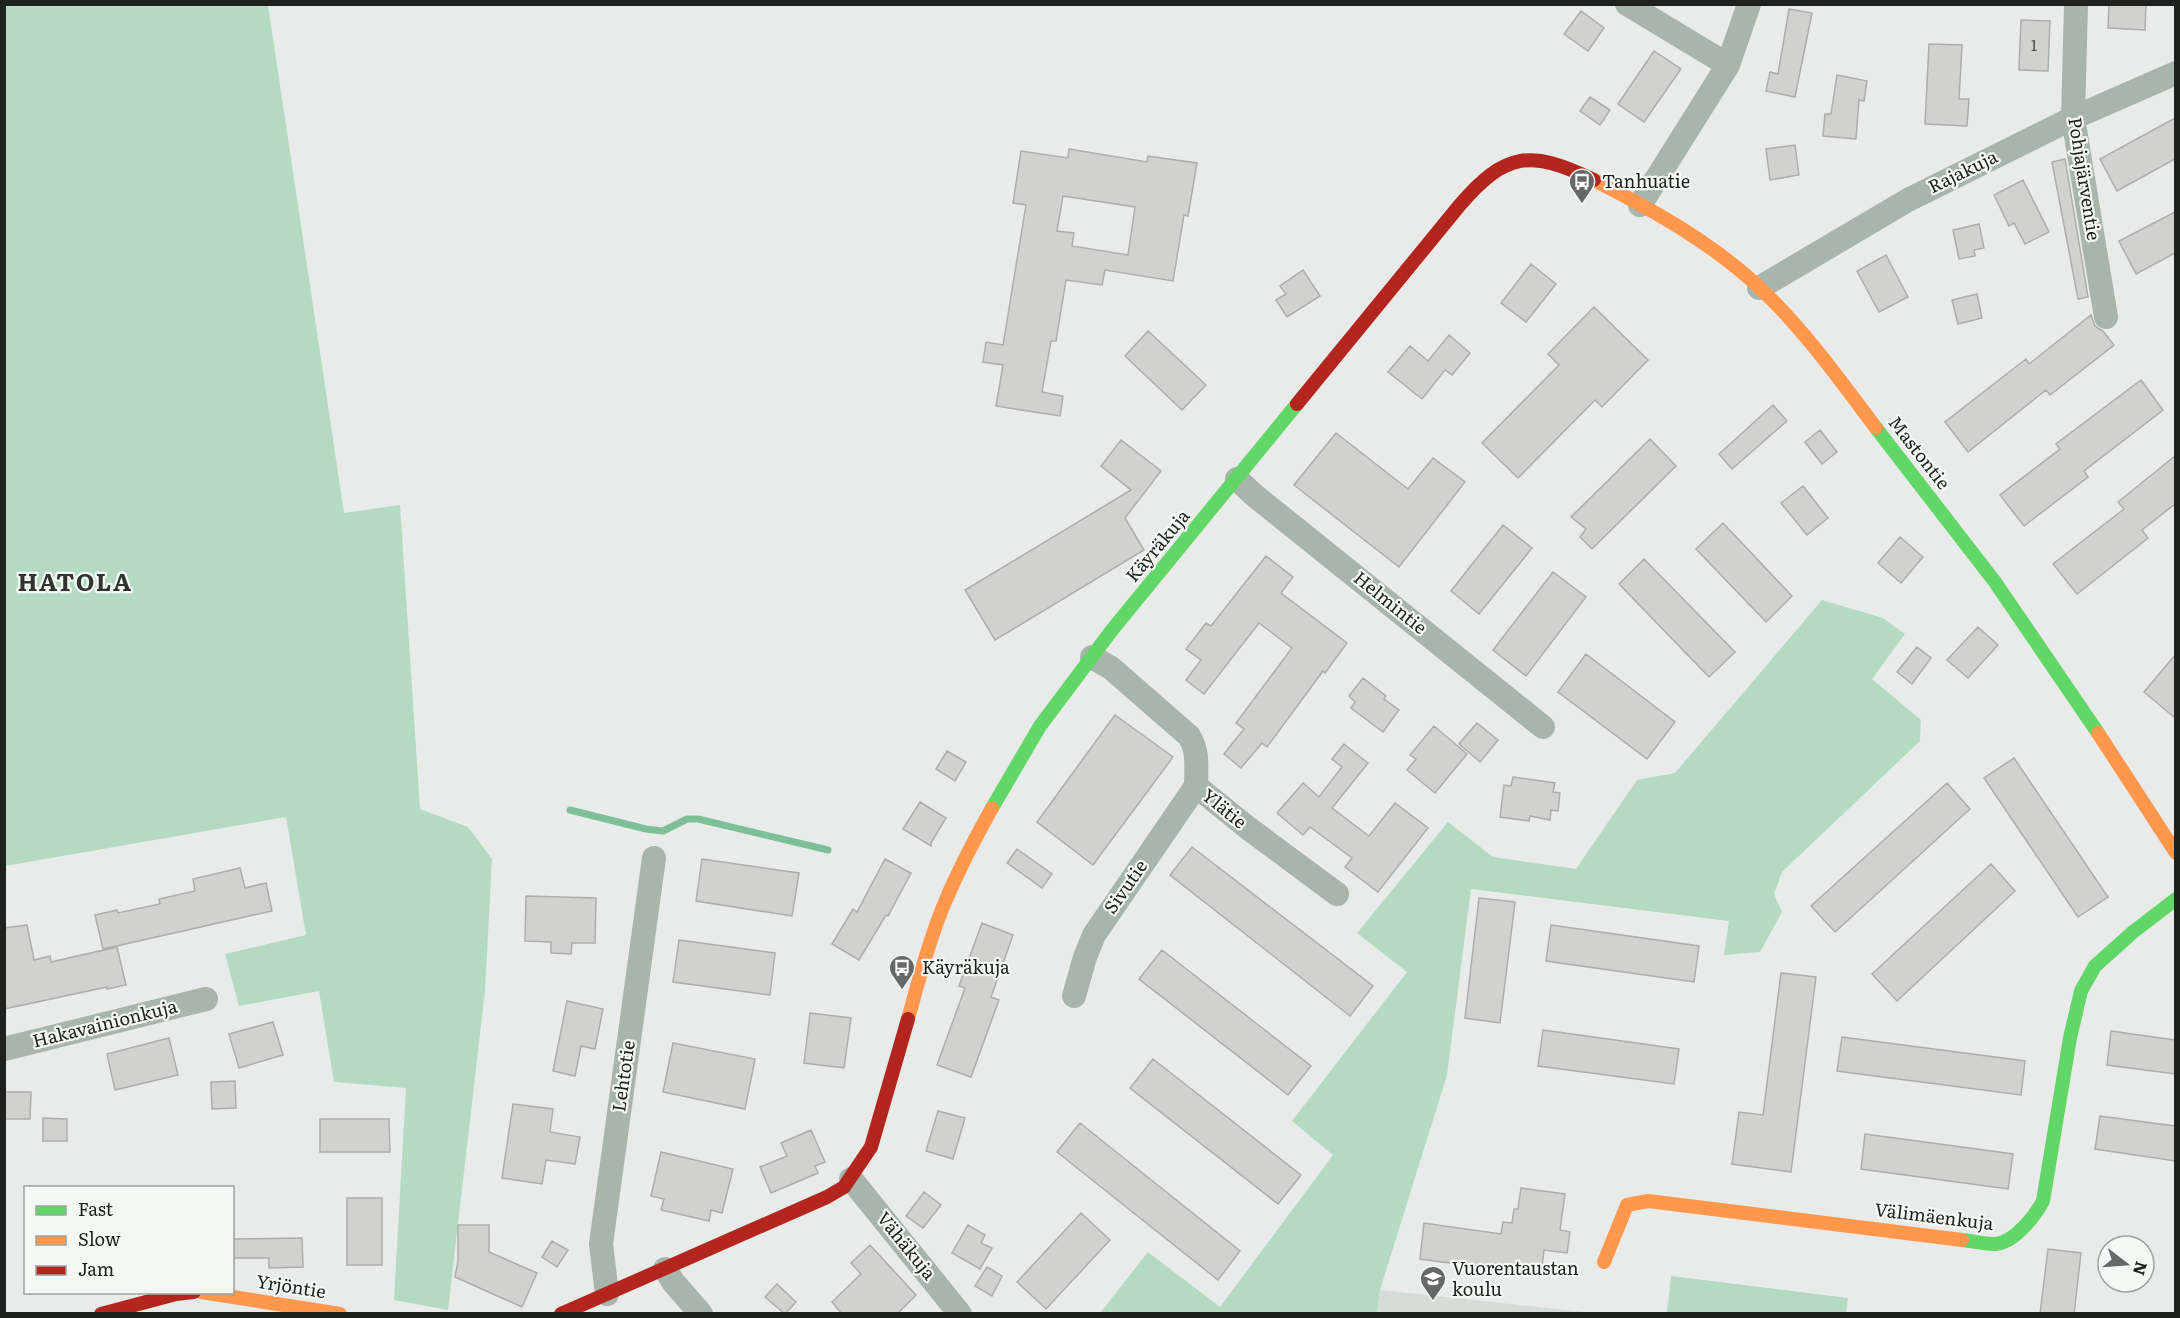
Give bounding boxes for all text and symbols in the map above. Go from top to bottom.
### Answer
house number: 1 [2031,33,2037,56]
street label: Pohjajärventie [2062,115,2109,242]
street label: Rajakuja [1923,142,2002,199]
bus stop icon: Tanhuatie [1567,167,1597,205]
place label: Tanhuatie [1602,167,1690,194]
street label: Mastontie [1883,410,1958,495]
street label: Käyräkuja [1118,503,1196,587]
district label: HATOLA [17,563,133,598]
street label: Helmintie [1348,564,1433,640]
street label: Ylätie [1197,781,1253,834]
street label: Sivutie [1096,854,1153,919]
bus stop icon: Käyräkuja [887,953,917,991]
place label: Käyräkuja [922,953,1010,980]
street label: Hakavainionkuja [29,991,180,1054]
street label: Lehtotie [604,1038,641,1113]
legend [24,1186,234,1294]
text: Fast [78,1195,114,1222]
street label: Välimäenkuja [1873,1195,1995,1236]
street label: Vähäkuja [871,1205,943,1285]
text: Slow [78,1225,121,1252]
north arrow [2096,1234,2156,1294]
place label: Vuorentaustan koulu [1452,1254,1579,1302]
text: Jam [78,1255,114,1282]
text: N [2128,1259,2155,1279]
school or university icon: Vuorentaustan koulu [1418,1264,1448,1302]
street label: Yrjöntie [255,1267,328,1304]

